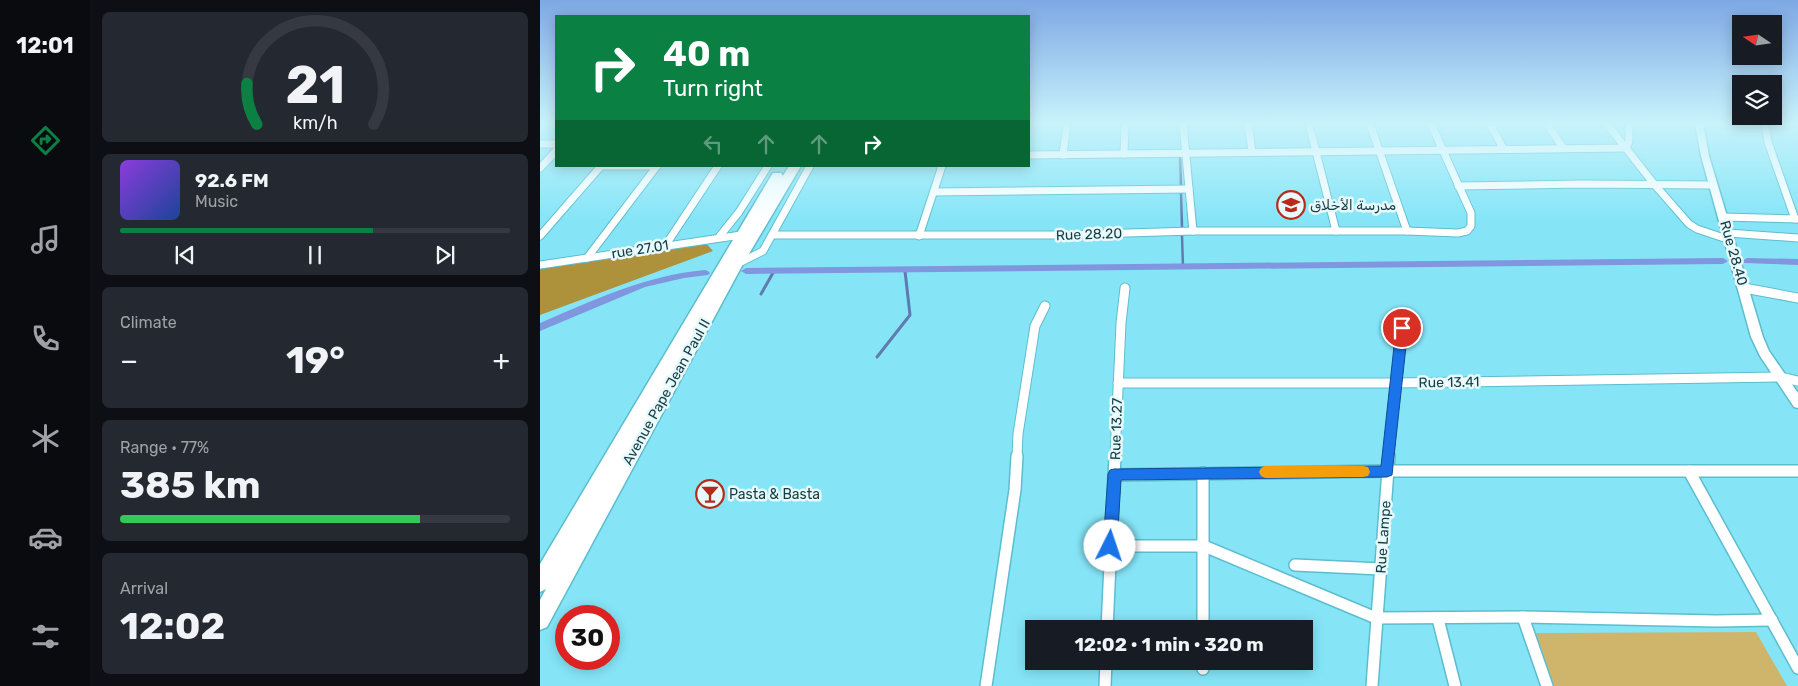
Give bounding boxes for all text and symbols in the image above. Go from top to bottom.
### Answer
north arrow [1732,15,1782,65]
map controls [1732,15,1782,125]
text: 12:01 [16,32,74,59]
text: 40 m [663,33,750,75]
icon: right [580,35,645,100]
text: 21 [285,54,345,116]
text: Turn right [663,75,763,102]
button: layers [1732,75,1782,125]
text: km/h [293,112,337,133]
icon: directions [28,123,63,158]
icon: left [699,130,727,158]
icon: ahead [752,130,780,158]
icon: ahead [805,130,833,158]
icon: right [858,130,886,158]
text: 92.6 FM [195,169,269,192]
school or university icon: مدرسة الأخلاق [1276,190,1306,220]
text: Music [195,192,238,211]
place label: مدرسة الأخلاق [1310,197,1396,214]
street label: Rue 28.40 [1716,219,1751,288]
icon: music [28,222,63,257]
street label: Rue 28.20 [1055,225,1123,244]
street label: rue 27.01 [610,237,670,262]
icon: previous [171,241,199,269]
icon: pause [301,241,329,269]
icon: next [431,241,459,269]
pin [1381,307,1423,349]
text: Climate [120,313,177,332]
icon: arrive [1388,314,1416,342]
street label: Avenue Pape Jean Paul II [619,316,714,468]
icon: phone [28,321,63,356]
text: 19° [286,337,345,383]
text: − [120,344,138,377]
text: + [493,344,510,377]
street label: Rue 13.41 [1418,373,1480,392]
street label: Rue 13.27 [1107,398,1126,460]
icon: climate [28,421,63,456]
text: Range · 77% [120,438,209,457]
text: 385 km [120,462,260,508]
bar icon: Pasta & Basta [695,479,725,509]
place label: Pasta & Basta [729,486,820,503]
street label: Rue Lampe [1372,500,1395,574]
position arrow [1083,519,1135,571]
icon: car [28,520,63,555]
text: Arrival [120,579,168,598]
text: 12:02 [120,603,225,649]
speed limit sign: 30 [555,605,620,670]
icon: filters [28,619,63,654]
text: 12:02 · 1 min · 320 m [1074,633,1264,656]

